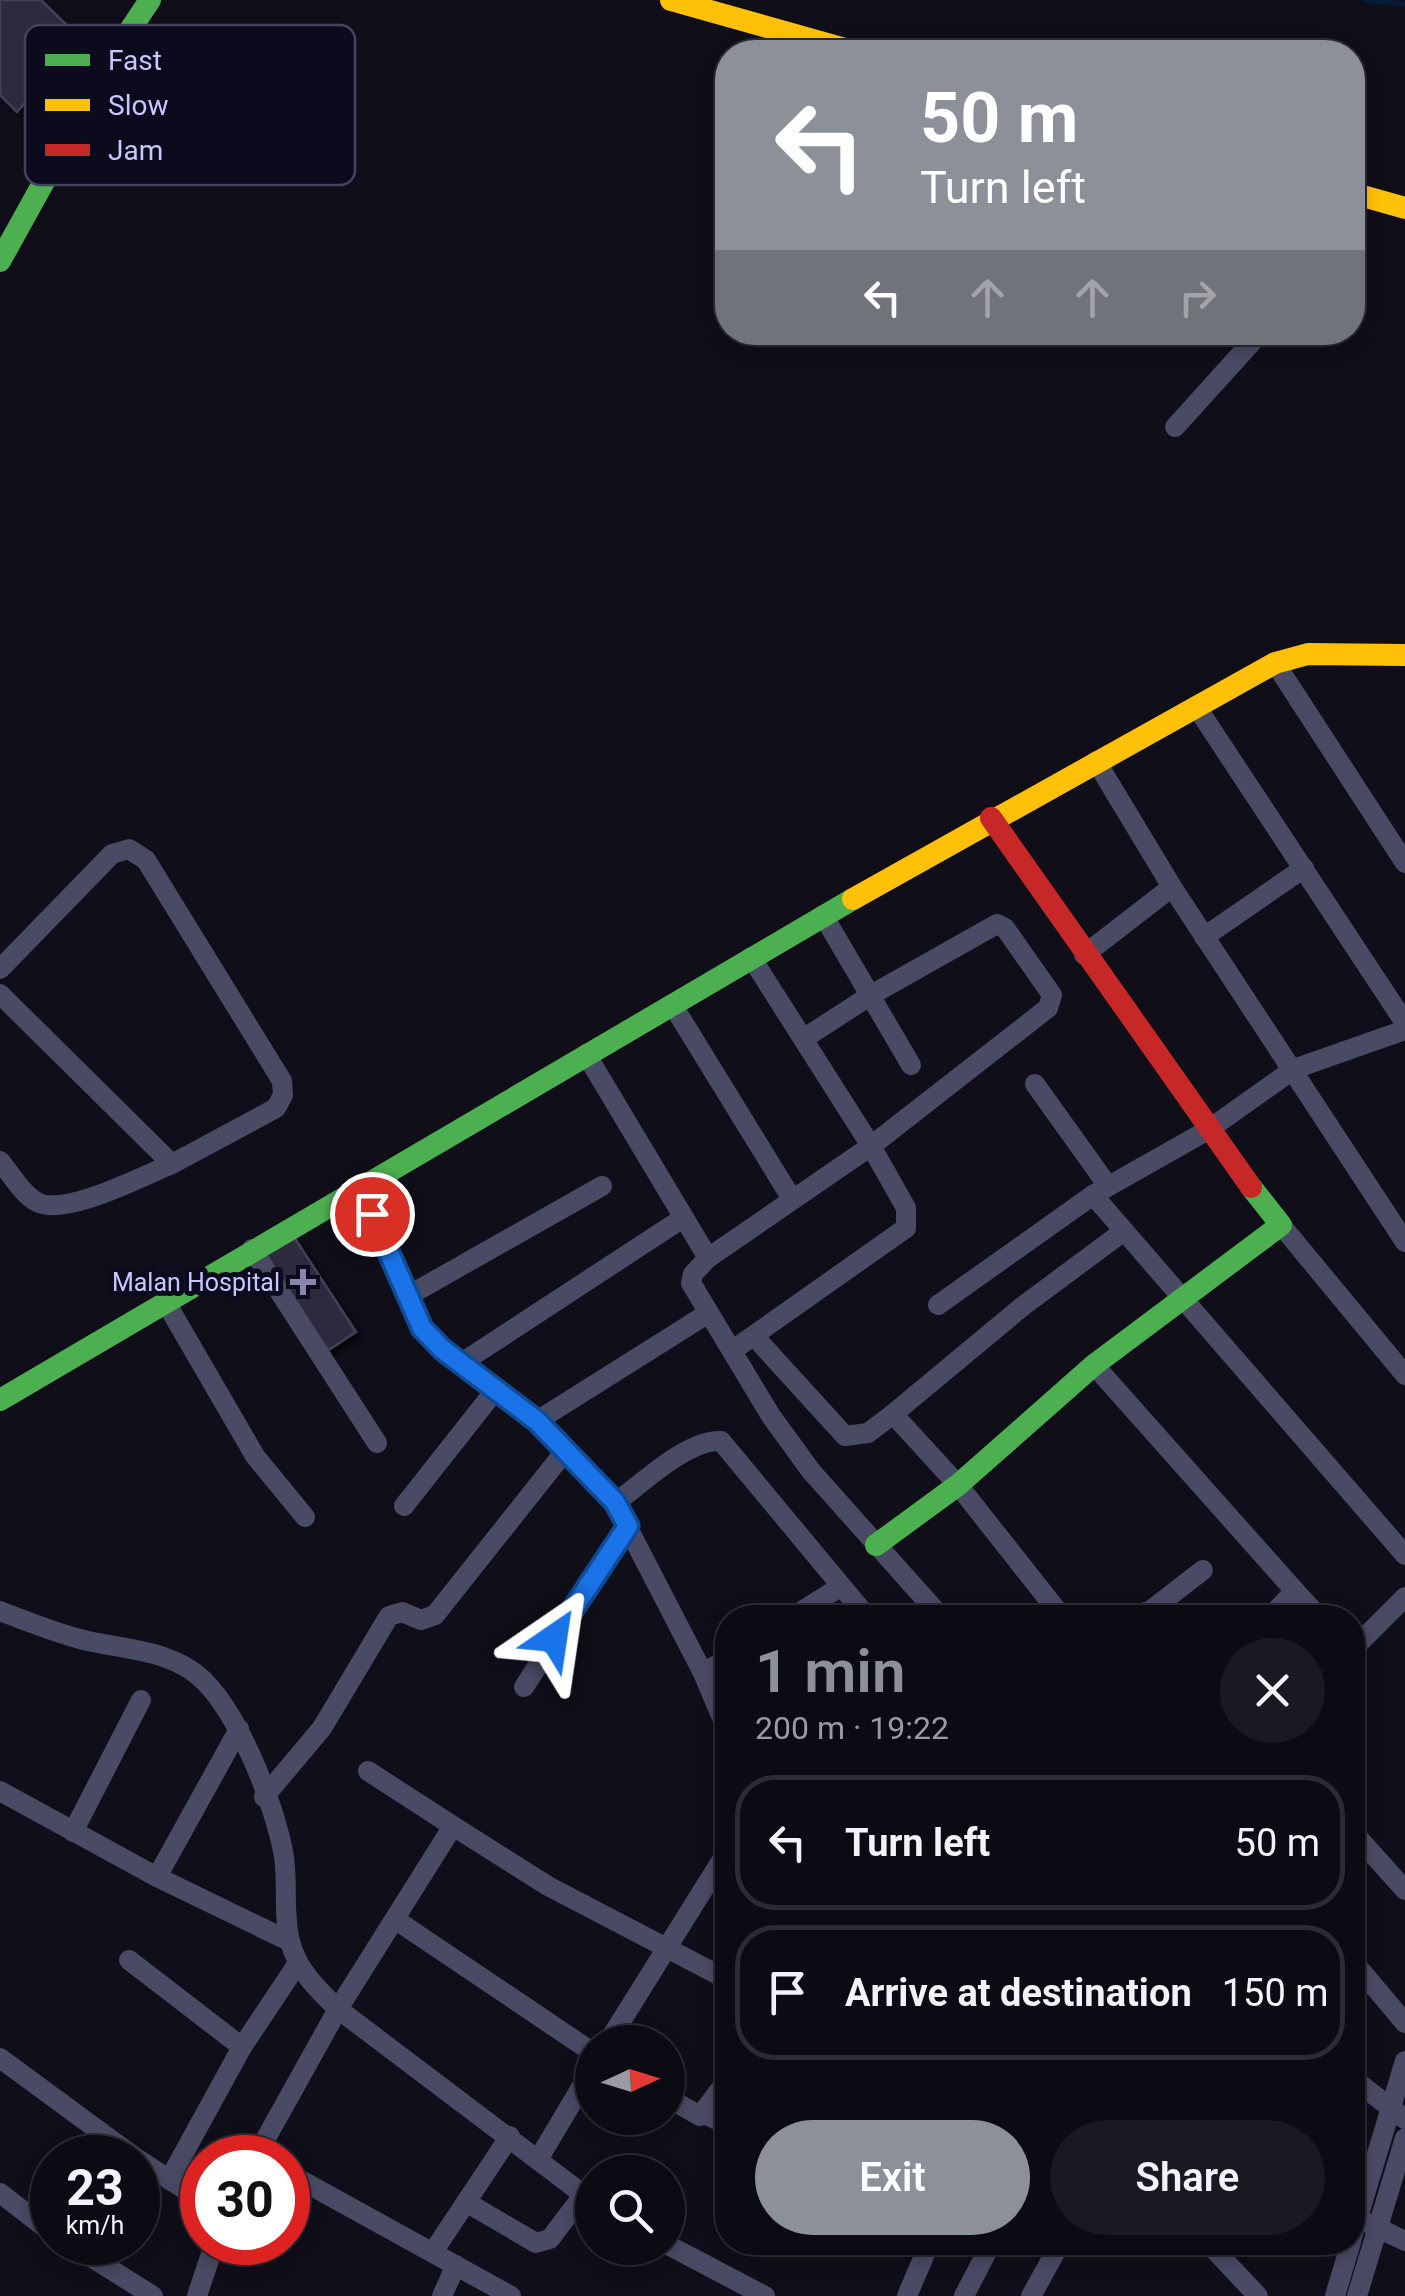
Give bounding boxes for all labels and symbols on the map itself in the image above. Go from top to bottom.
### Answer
legend [25,25,355,185]
text: Fast [108,44,162,77]
text: Slow [108,89,168,122]
text: Jam [108,134,163,167]
pin [330,1172,415,1257]
place label: Malan Hospital [112,1268,280,1297]
marker: Malan Hospital [290,1269,316,1295]
position arrow [502,1586,606,1690]
north arrow [575,2025,685,2135]
speed limit sign: 30 [180,2135,310,2265]

